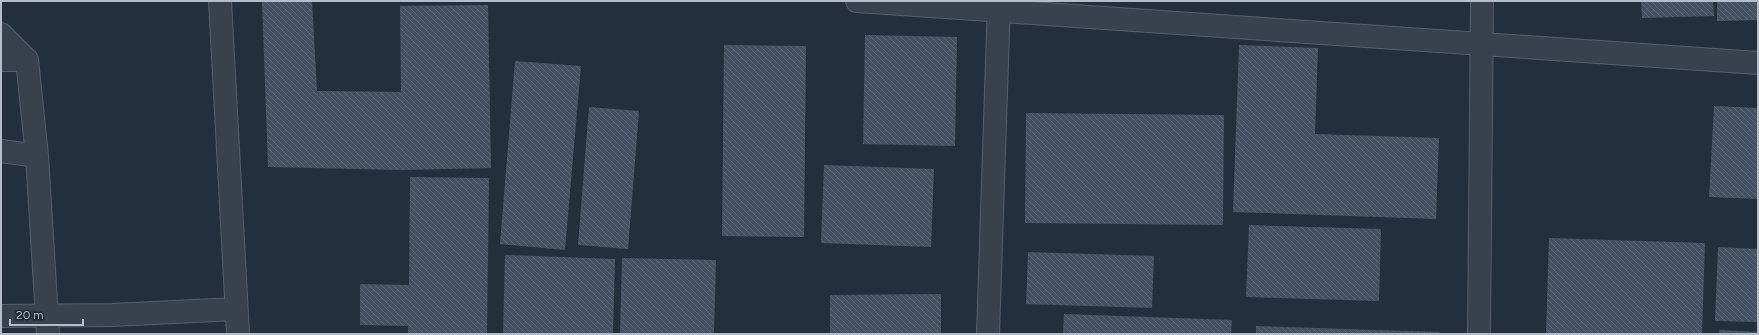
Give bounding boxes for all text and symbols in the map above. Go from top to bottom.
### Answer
scale bar [10,301,83,327]
text: 20 m [16,308,44,322]

